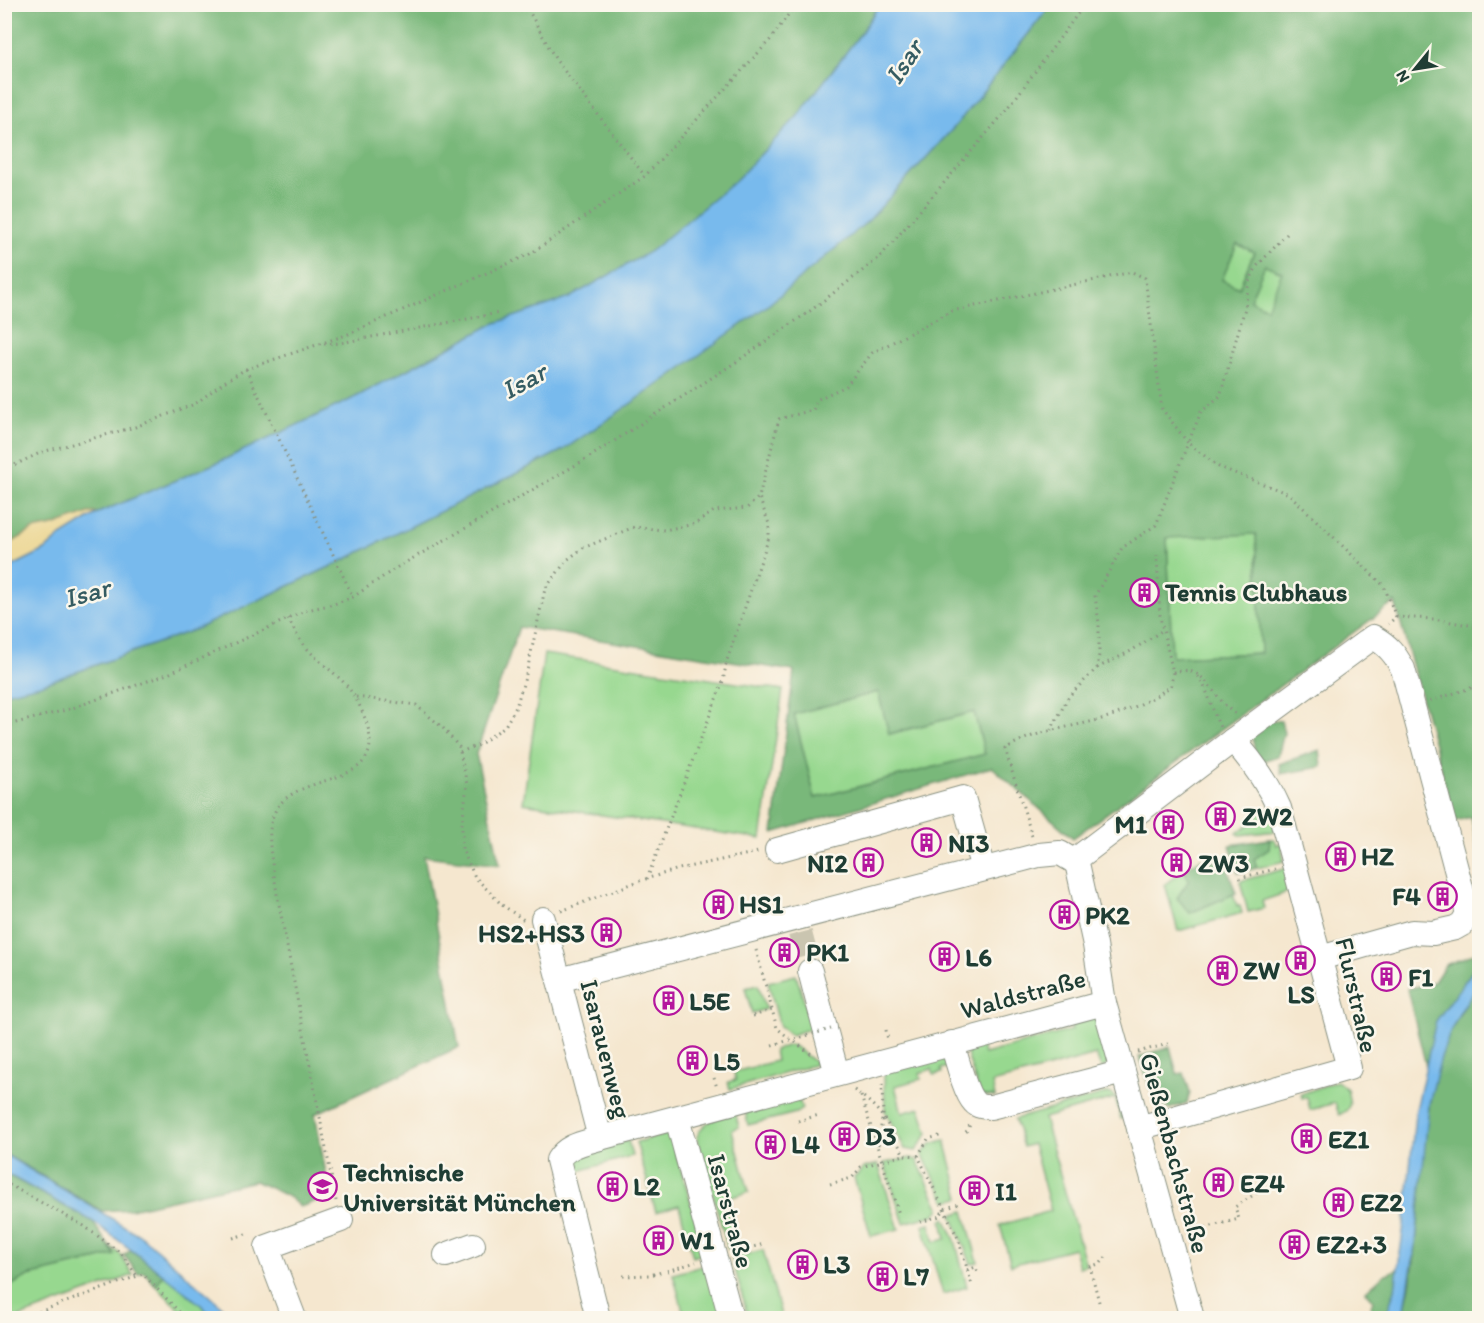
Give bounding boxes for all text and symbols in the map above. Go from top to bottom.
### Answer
water label: Isar [877,31,932,90]
north arrow [1385,39,1445,99]
text: N [1392,67,1413,86]
water label: Isar [495,354,554,406]
water label: Isar [60,569,116,615]
building icon: Tennis Clubhaus [1128,576,1160,608]
place label: Tennis Clubhaus [1164,576,1347,608]
building icon: ZW2 [1205,800,1237,832]
place label: ZW2 [1242,800,1293,832]
place label: M1 [1114,808,1147,840]
building icon: M1 [1152,808,1184,840]
building icon: NI3 [911,827,943,859]
place label: NI3 [948,827,989,859]
building icon: HZ [1324,840,1356,872]
place label: HZ [1361,840,1394,872]
place label: NI2 [807,847,848,879]
building icon: NI2 [853,847,885,879]
building icon: ZW3 [1161,847,1193,879]
place label: ZW3 [1198,847,1249,879]
place label: F4 [1392,880,1421,912]
building icon: F4 [1426,880,1458,912]
building icon: HS1 [702,888,734,920]
place label: HS1 [739,888,784,920]
building icon: PK2 [1048,899,1080,931]
place label: PK2 [1085,899,1130,931]
place label: HS2+HS3 [478,917,585,949]
building icon: HS2+HS3 [590,917,622,949]
street label: Flurstraße [1328,934,1386,1056]
building icon: PK1 [769,936,801,968]
place label: PK1 [806,936,849,968]
building icon: L6 [928,941,960,973]
place label: L6 [965,941,992,973]
building icon: LS [1285,944,1317,976]
building icon: ZW [1206,954,1238,986]
place label: ZW [1243,954,1281,986]
building icon: F1 [1371,961,1403,993]
place label: F1 [1408,961,1433,993]
street label: Waldstraße [957,962,1089,1026]
street label: Isarauenweg [573,976,639,1123]
place label: LS [1287,978,1315,1010]
building icon: L5E [652,985,684,1017]
place label: L5E [689,985,730,1017]
building icon: L5 [676,1045,708,1077]
place label: L5 [713,1045,740,1077]
street label: Gießenbachstraße [1133,1049,1217,1257]
building icon: D3 [828,1120,860,1152]
place label: D3 [865,1120,896,1152]
building icon: EZ1 [1291,1123,1323,1155]
place label: EZ1 [1328,1123,1369,1155]
building icon: L4 [754,1128,786,1160]
place label: L4 [791,1128,820,1160]
street label: Isarstraße [700,1150,762,1272]
place label: Technische Universität München [342,1156,576,1218]
building icon: EZ4 [1203,1167,1235,1199]
place label: EZ4 [1240,1167,1285,1199]
building icon: L2 [596,1170,628,1202]
place label: L2 [633,1170,660,1202]
school or university icon: Technische Universität München [306,1171,338,1203]
building icon: I1 [958,1175,990,1207]
place label: I1 [995,1175,1017,1207]
building icon: EZ2 [1323,1186,1355,1218]
place label: EZ2 [1360,1186,1403,1218]
building icon: W1 [643,1224,675,1256]
place label: W1 [680,1224,714,1256]
building icon: EZ2+3 [1279,1228,1311,1260]
place label: EZ2+3 [1316,1228,1387,1260]
building icon: L3 [786,1248,818,1280]
place label: L3 [823,1248,850,1280]
building icon: L7 [866,1260,898,1292]
place label: L7 [903,1260,929,1292]

